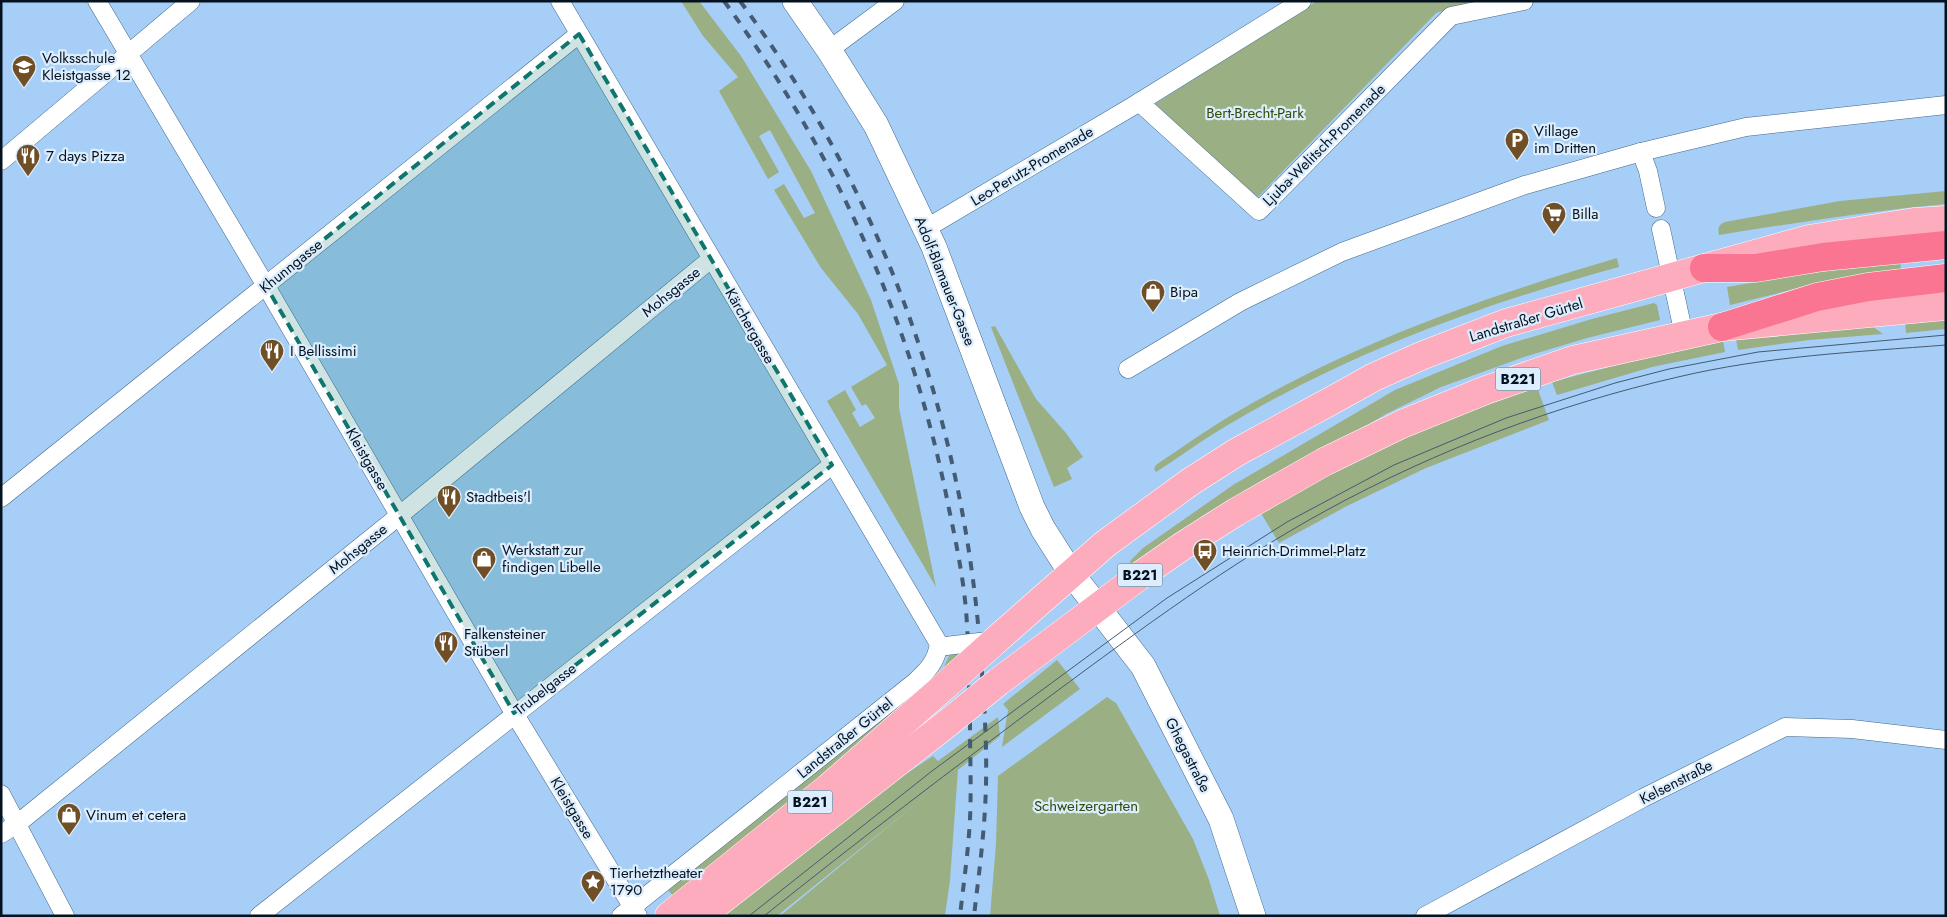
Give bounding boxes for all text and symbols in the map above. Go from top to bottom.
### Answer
place label: Volksschule Kleistgasse 12 [42,47,131,86]
school or university icon: Volksschule Kleistgasse 12 [11,54,37,88]
street label: Ljuba-Welitsch-Promenade [1258,78,1391,211]
park label: Bert-Brecht-Park [1206,102,1304,124]
street label: Leo-Perutz-Promenade [966,120,1098,211]
place label: Village im Dritten [1534,120,1596,159]
parking icon: Village im Dritten [1504,127,1530,161]
restaurant icon: 7 days Pizza [15,143,41,177]
place label: 7 days Pizza [46,145,125,167]
supermarket icon: Billa [1541,201,1567,235]
place label: Billa [1572,203,1598,225]
street label: Adolf-Blamauer-Gasse [909,213,981,349]
street label: Khunngasse [255,234,327,298]
street label: Mohsgasse [637,261,705,323]
shop icon: Bipa [1140,279,1166,313]
place label: Bipa [1170,281,1198,303]
street label: Kärchergasse [719,284,781,368]
street label: Landstraßer Gürtel [1467,292,1585,348]
restaurant icon: I Bellissimi [259,338,285,372]
place label: I Bellissimi [290,340,357,362]
road number: B221 [1496,368,1540,390]
street label: Kleistgasse [340,424,394,495]
restaurant icon: Stadtbeis'l [436,484,462,518]
place label: Stadtbeis'l [466,486,531,508]
street label: Mohsgasse [324,518,392,580]
bus stop icon: Heinrich-Drimmel-Platz [1192,538,1218,572]
place label: Werkstatt zur findigen Libelle [502,539,601,578]
place label: Heinrich-Drimmel-Platz [1222,540,1366,562]
shop icon: Werkstatt zur findigen Libelle [471,546,497,580]
road number: B221 [1118,564,1162,586]
place label: Falkensteiner Stüberl [464,623,547,662]
restaurant icon: Falkensteiner Stüberl [433,630,459,664]
street label: Trubelgasse [509,657,581,720]
street label: Landstraßer Gürtel [792,692,898,784]
street label: Ghegastraße [1160,714,1216,796]
street label: Kelsenstraße [1636,754,1716,810]
street label: Kleistgasse [545,773,599,843]
road number: B221 [788,790,832,814]
park label: Schweizergarten [1034,795,1138,817]
shop icon: Vinum et cetera [56,802,82,836]
place label: Vinum et cetera [86,804,186,826]
place label: Tierhetztheater 1790 [610,862,704,901]
place icon: Tierhetztheater 1790 [580,869,606,903]

